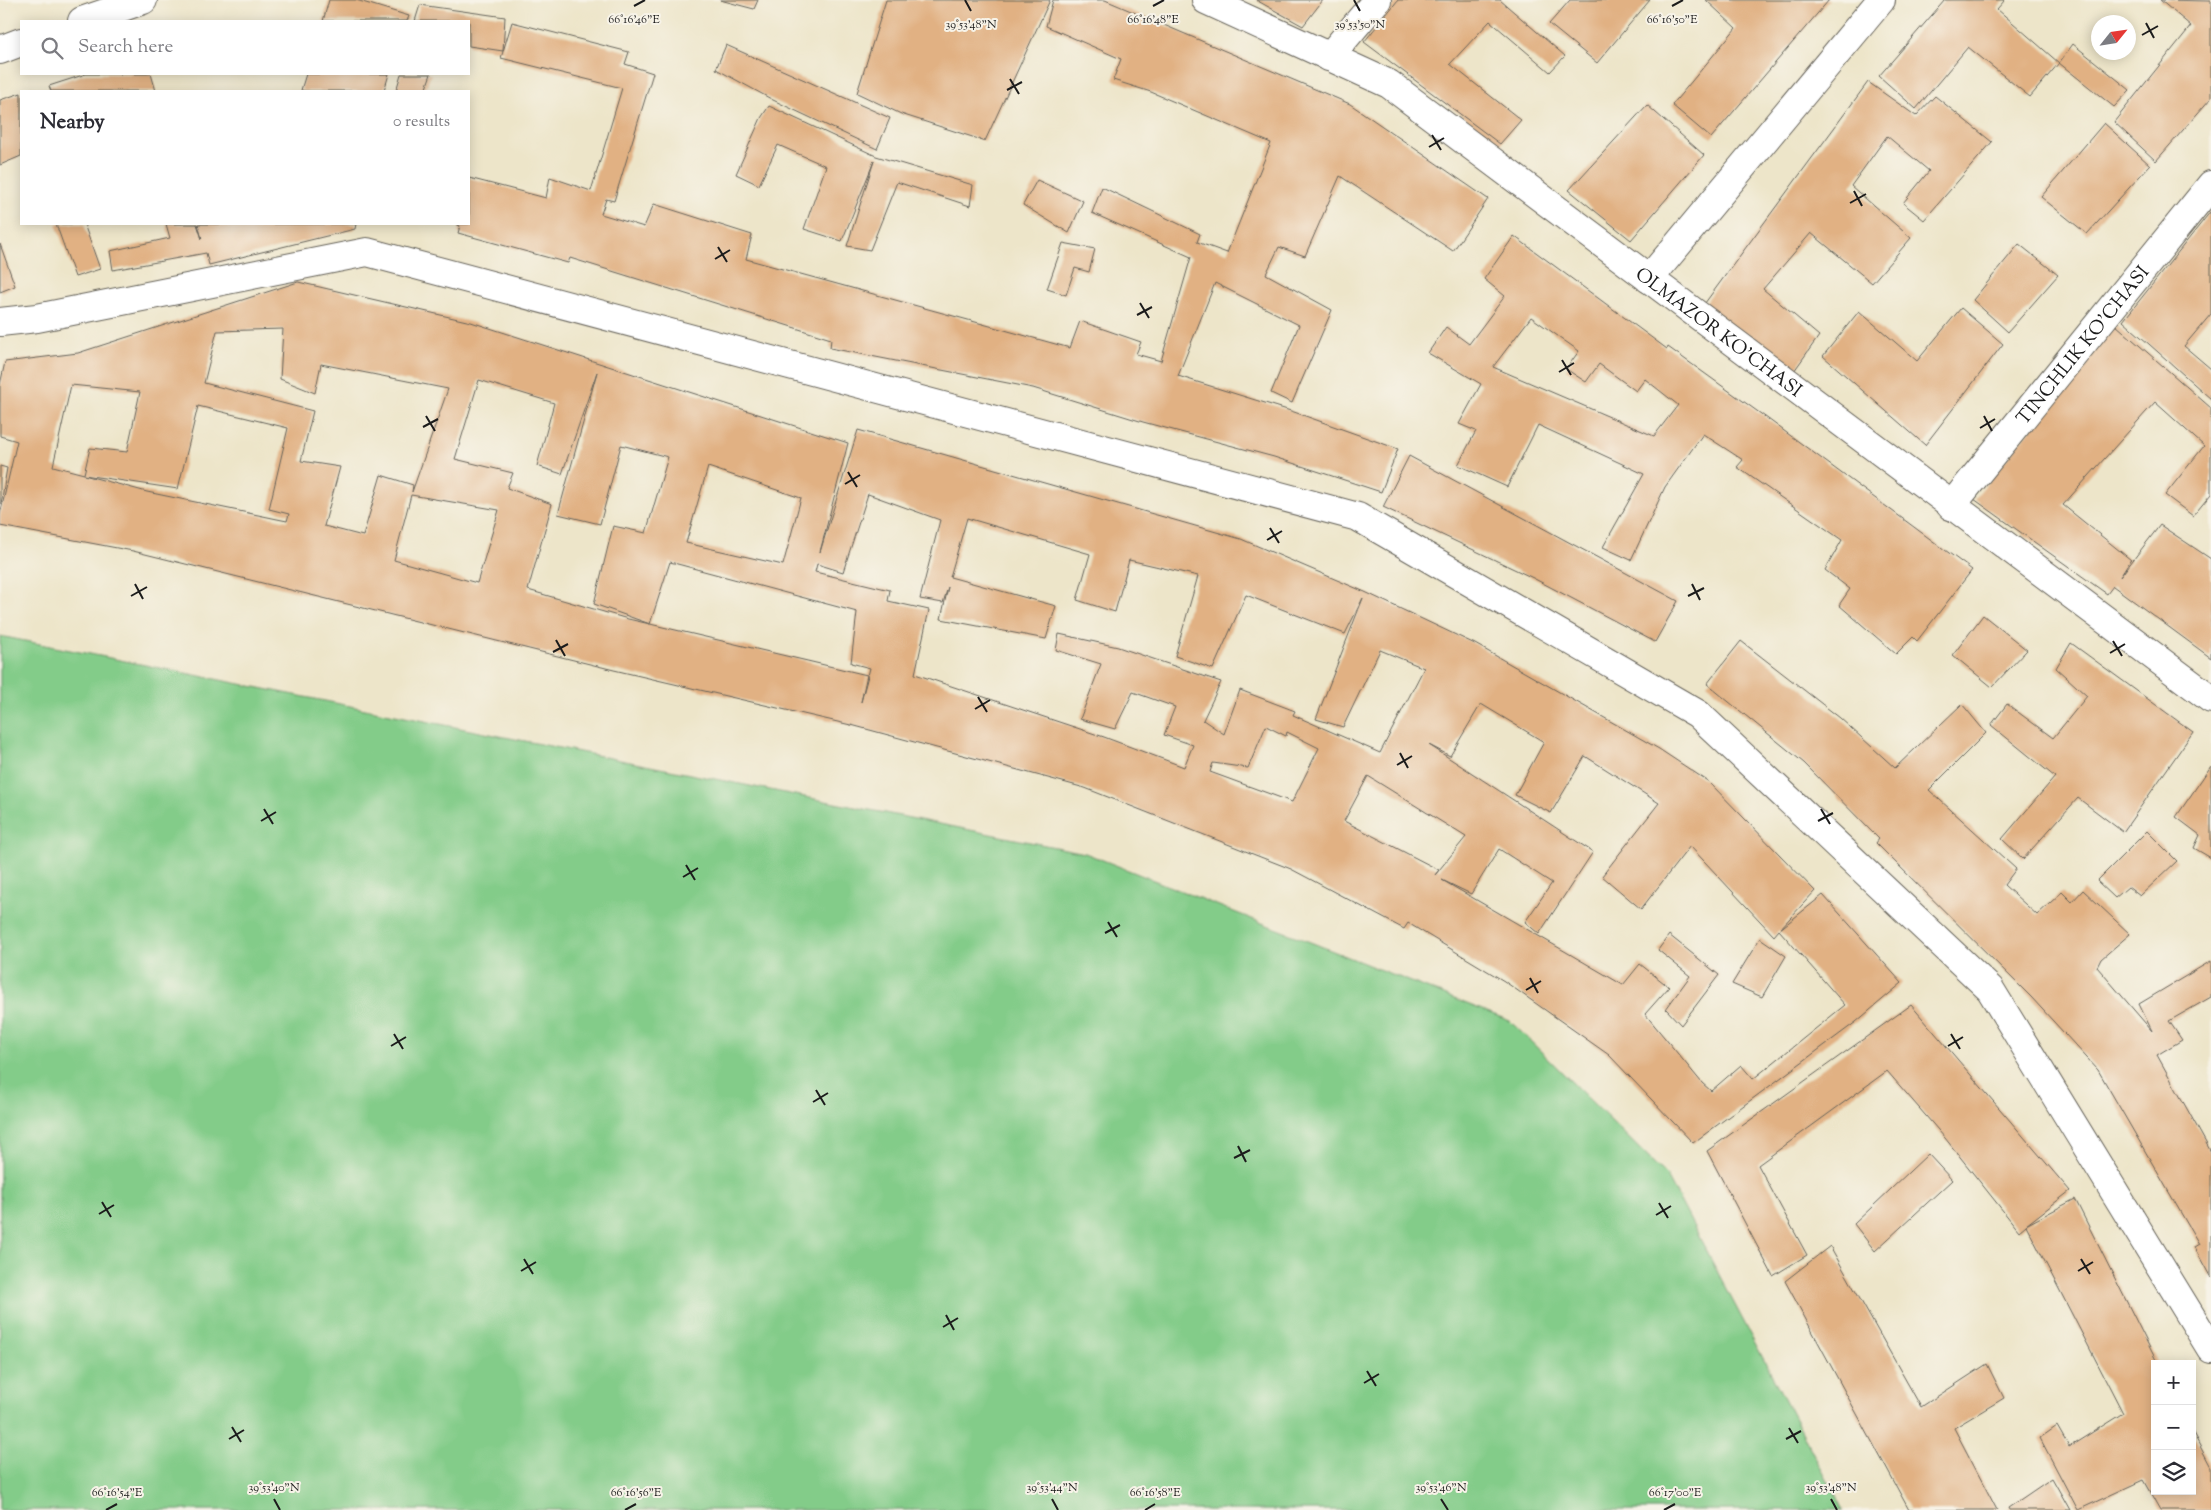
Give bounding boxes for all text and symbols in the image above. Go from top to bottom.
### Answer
text: 66°16'46"E [608,11,660,29]
text: 66°16'48"E [1127,11,1180,29]
text: 66°16'50"E [1647,11,1698,29]
north arrow [2091,15,2136,60]
text: 39°53'48"N [945,16,997,34]
text: 39°53'50"N [1335,16,1386,34]
search box [20,20,470,75]
icon: search [38,34,66,62]
text: Search here [78,34,173,61]
text: Nearby [40,108,105,138]
text: 0 results [393,111,450,134]
street label: TINCHLIK KO’CHASI [2011,261,2157,431]
street label: OLMAZOR KO'CHASI [1629,262,1807,405]
map controls [2151,1360,2196,1495]
button: + [2151,1360,2196,1405]
button: − [2151,1405,2196,1450]
button: layers [2151,1450,2196,1495]
text: 39°53'40"N [249,1479,300,1497]
text: 39°53'44"N [1027,1479,1078,1497]
text: 39°53'46"N [1416,1479,1467,1497]
text: 39°53'48"N [1805,1479,1857,1497]
text: 66°16'54"E [92,1484,143,1502]
text: 66°16'56"E [611,1484,662,1502]
text: 66°16'58"E [1130,1484,1181,1502]
text: 66°17'00"E [1649,1484,1702,1502]

